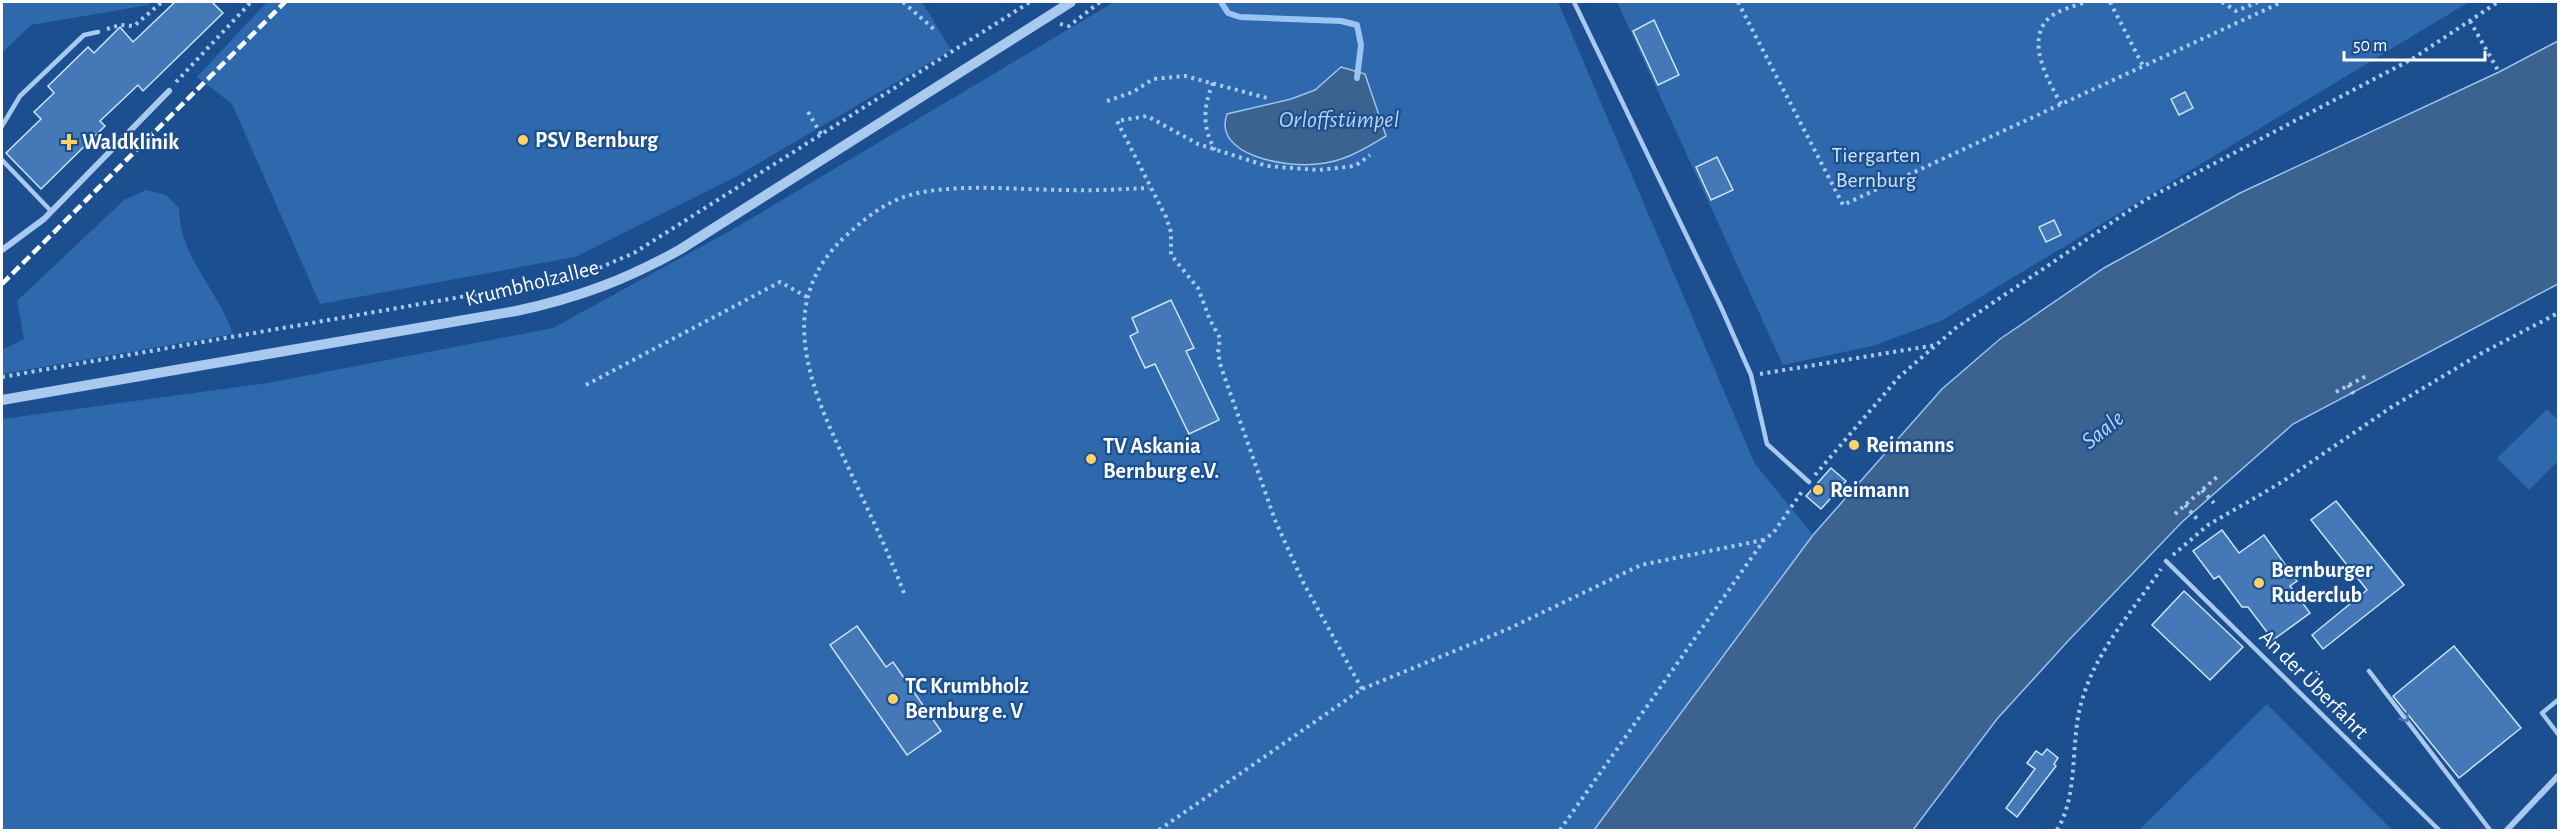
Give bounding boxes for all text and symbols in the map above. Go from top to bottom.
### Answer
scale bar [2344,24,2485,62]
text: 50 m [2353,37,2387,55]
water label: Orloffstümpel [1279,108,1399,132]
place label: PSV Bernburg [535,129,659,151]
place label: Waldklinik [82,131,179,153]
marker: Waldklinik [60,133,78,151]
marker: PSV Bernburg [516,133,530,147]
park label: Tiergarten Bernburg [1831,144,1921,191]
street label: Krumbholzallee [463,256,601,310]
water label: Saale [2077,406,2129,454]
place label: Reimanns [1866,434,1954,456]
place label: TV Askania Bernburg e.V. [1103,435,1219,482]
marker: Reimanns [1847,438,1861,452]
marker: TV Askania Bernburg e.V. [1084,452,1098,466]
place label: Reimann [1830,479,1910,501]
marker: Reimann [1811,483,1825,497]
place label: Bernburger Ruderclub [2271,559,2373,606]
marker: Bernburger Ruderclub [2252,576,2266,590]
street label: An der Überfahrt [2255,625,2373,743]
place label: TC Krumbholz Bernburg e. V [905,675,1029,722]
marker: TC Krumbholz Bernburg e. V [886,692,900,706]
one-way arrow [2397,711,2408,722]

